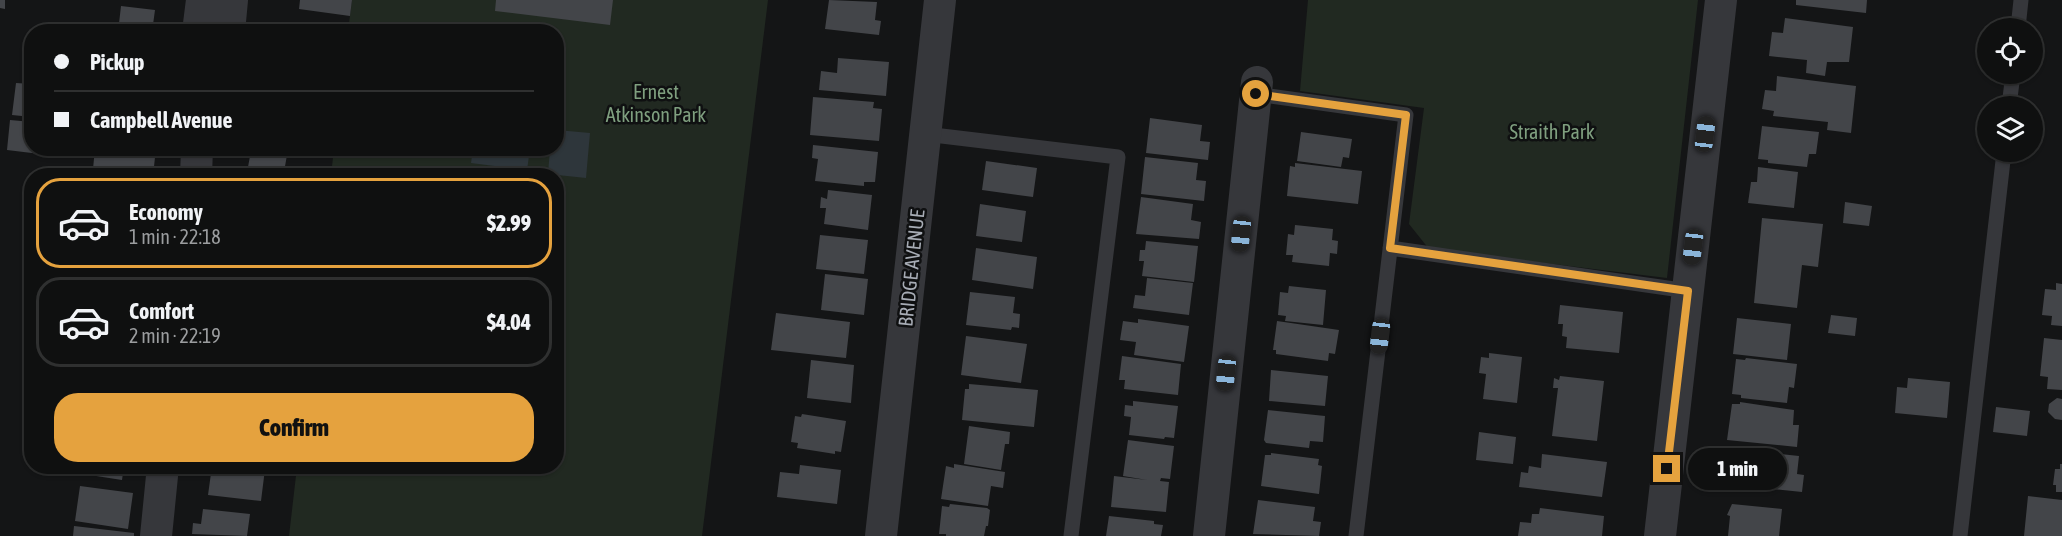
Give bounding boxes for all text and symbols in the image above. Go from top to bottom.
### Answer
map controls [1977,18,2043,162]
button: locate [1977,18,2043,84]
text: Pickup [90,49,145,75]
park label: Ernest Atkinson Park [606,80,706,126]
route start [1242,80,1269,107]
button: layers [1977,96,2043,162]
text: Campbell Avenue [90,107,232,133]
car [1694,115,1716,153]
park label: Straith Park [1509,120,1595,143]
icon: car [57,196,111,250]
text: Economy [129,199,203,225]
street label: BRIDGE AVENUE [893,208,929,328]
text: $2.99 [487,210,531,236]
car [1230,215,1252,253]
text: 1 min · 22:18 [129,225,221,248]
car [1682,228,1704,266]
icon: car [57,295,111,349]
text: Comfort [129,298,194,324]
text: $4.04 [487,309,531,335]
car [1369,317,1391,355]
text: 2 min · 22:19 [129,324,221,347]
car [1215,354,1237,392]
button: Confirm [54,393,534,462]
callout: 1 min [1688,448,1787,490]
route end [1653,455,1680,482]
text: 1 min [1717,457,1758,480]

